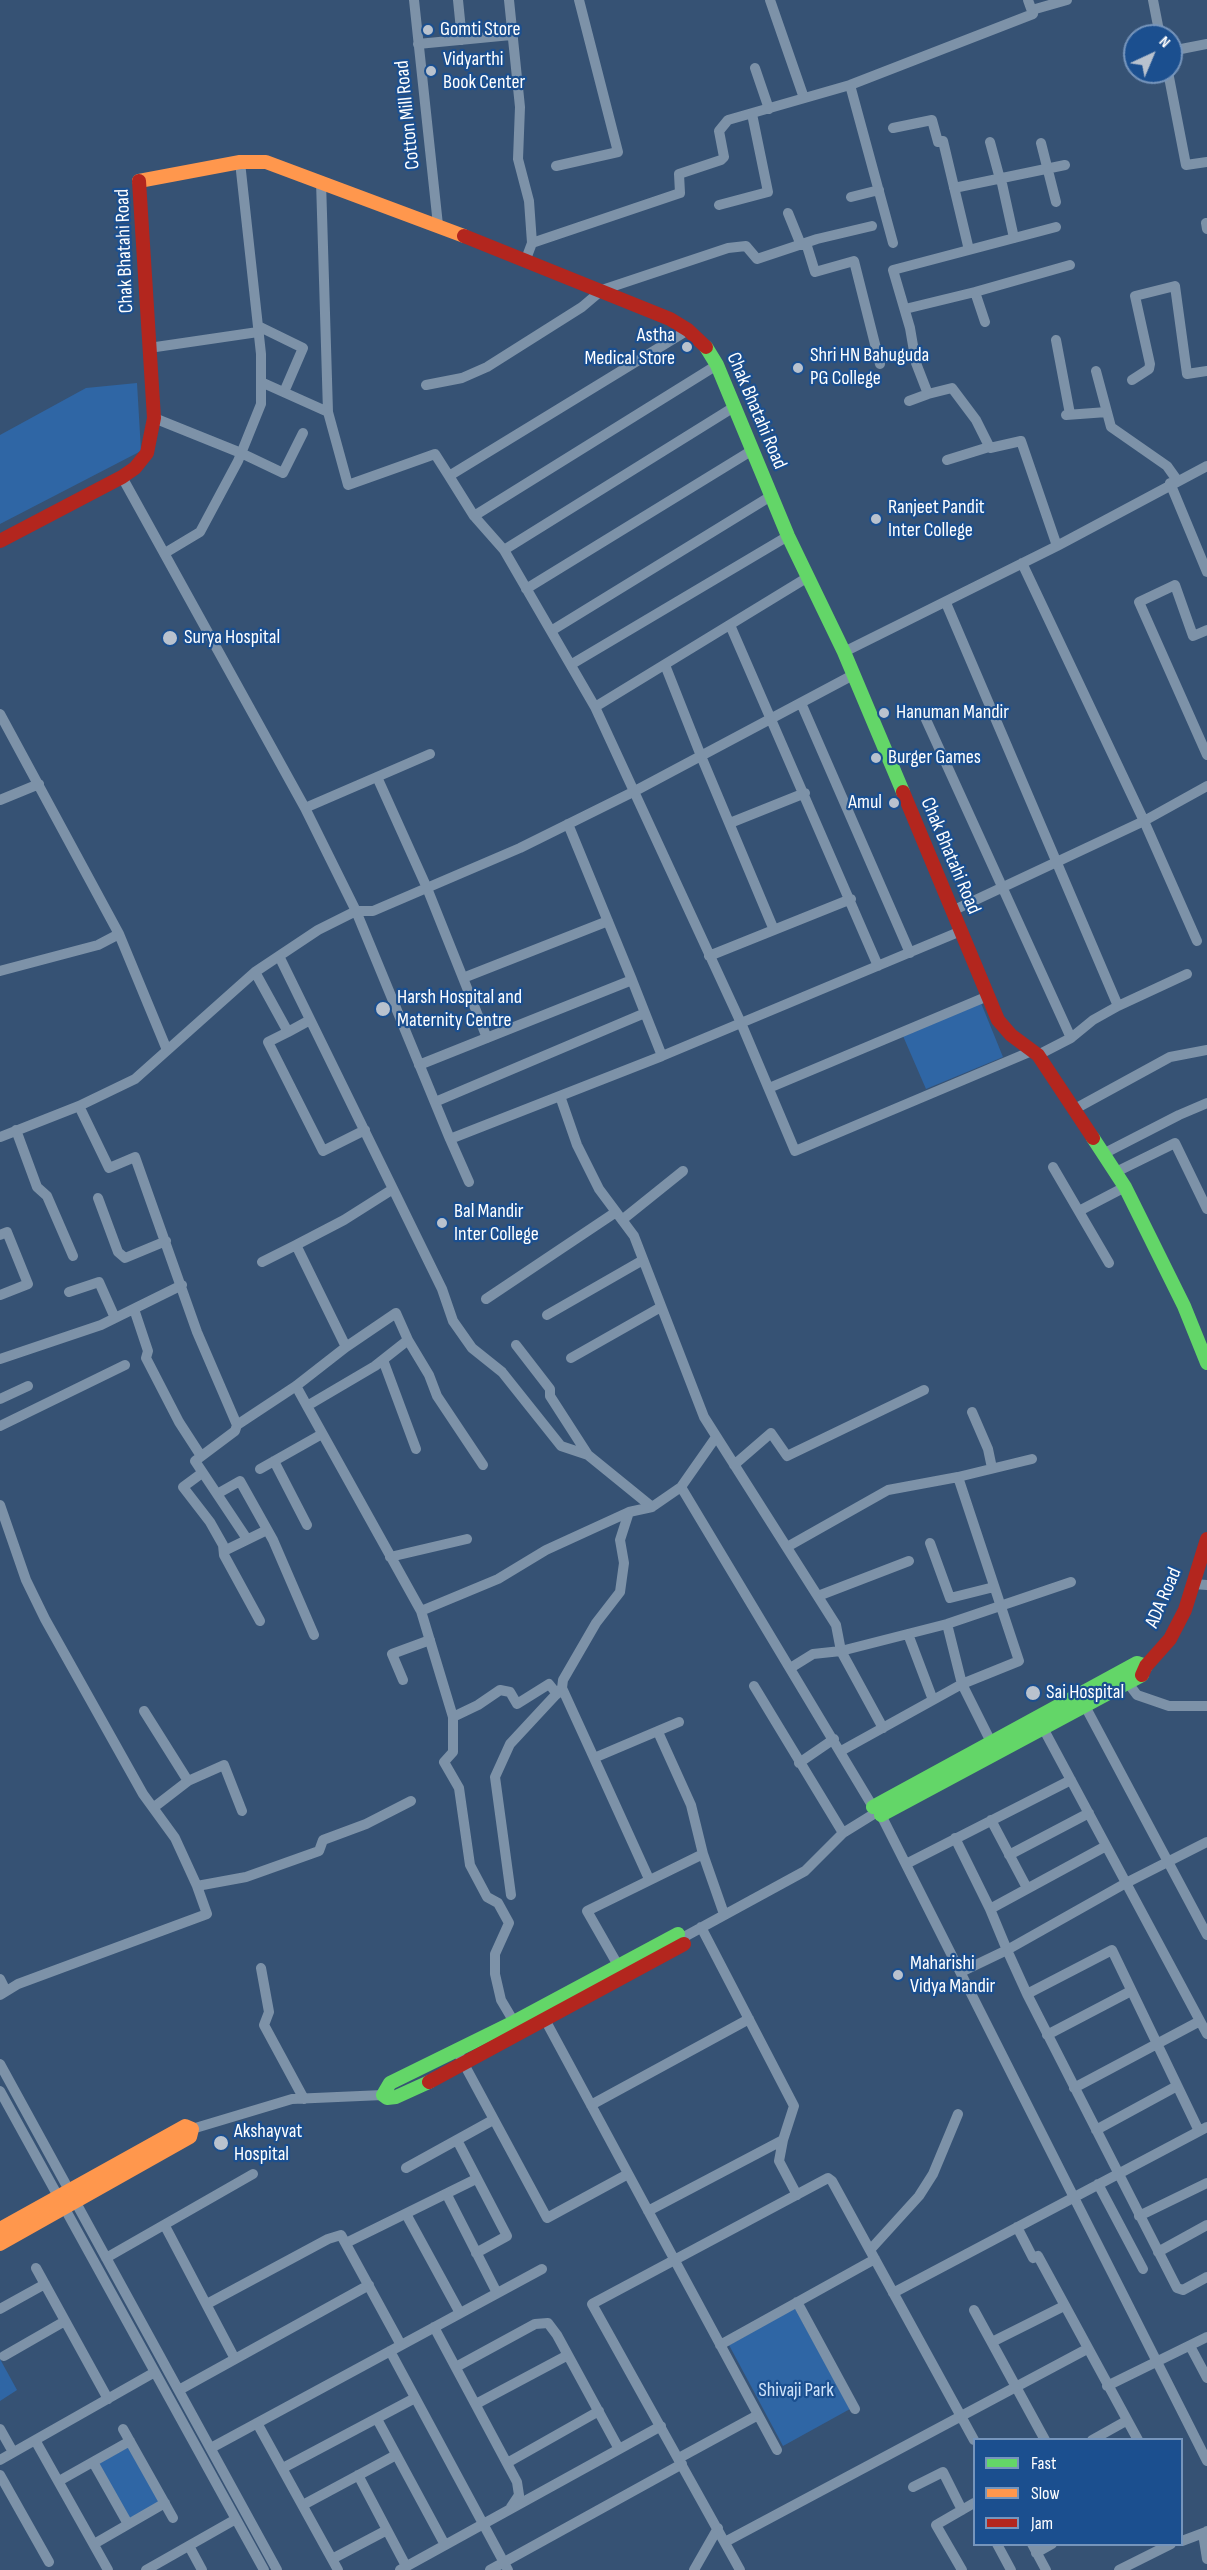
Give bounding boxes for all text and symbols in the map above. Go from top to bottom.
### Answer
place label: Gomti Store [440,18,521,42]
marker: Gomti Store [421,23,435,37]
north arrow [1123,24,1183,84]
text: N [1155,32,1174,52]
place label: Vidyarthi Book Center [443,48,525,95]
street label: Cotton Mill Road [390,59,426,171]
marker: Vidyarthi Book Center [424,64,438,78]
street label: Chak Bhatahi Road [111,188,139,314]
place label: Astha Medical Store [584,324,675,371]
marker: Astha Medical Store [680,340,694,354]
place label: Shri HN Bahuguda PG College [810,344,929,391]
street label: Chak Bhatahi Road [721,349,791,473]
marker: Shri HN Bahuguda PG College [791,361,805,375]
place label: Ranjeet Pandit Inter College [888,496,985,543]
marker: Ranjeet Pandit Inter College [869,512,883,526]
place label: Surya Hospital [184,626,280,650]
marker: Surya Hospital [161,629,179,647]
place label: Hanuman Mandir [896,701,1009,725]
marker: Hanuman Mandir [877,706,891,720]
place label: Burger Games [888,746,981,770]
marker: Burger Games [869,751,883,765]
place label: Amul [848,791,882,815]
street label: Chak Bhatahi Road [915,794,985,918]
marker: Amul [887,796,901,810]
place label: Harsh Hospital and Maternity Centre [397,986,522,1033]
marker: Harsh Hospital and Maternity Centre [374,1000,392,1018]
place label: Bal Mandir Inter College [454,1200,539,1247]
marker: Bal Mandir Inter College [435,1216,449,1230]
street label: ADA Road [1141,1564,1187,1632]
place label: Sai Hospital [1046,1681,1124,1705]
marker: Sai Hospital [1024,1684,1042,1702]
place label: Maharishi Vidya Mandir [910,1952,995,1999]
marker: Maharishi Vidya Mandir [891,1968,905,1982]
place label: Akshayvat Hospital [234,2120,302,2167]
marker: Akshayvat Hospital [212,2134,230,2152]
park label: Shivaji Park [758,2379,834,2403]
legend [973,2438,1183,2546]
text: Fast [1031,2453,1056,2474]
text: Slow [1031,2483,1060,2504]
text: Jam [1031,2513,1053,2534]

